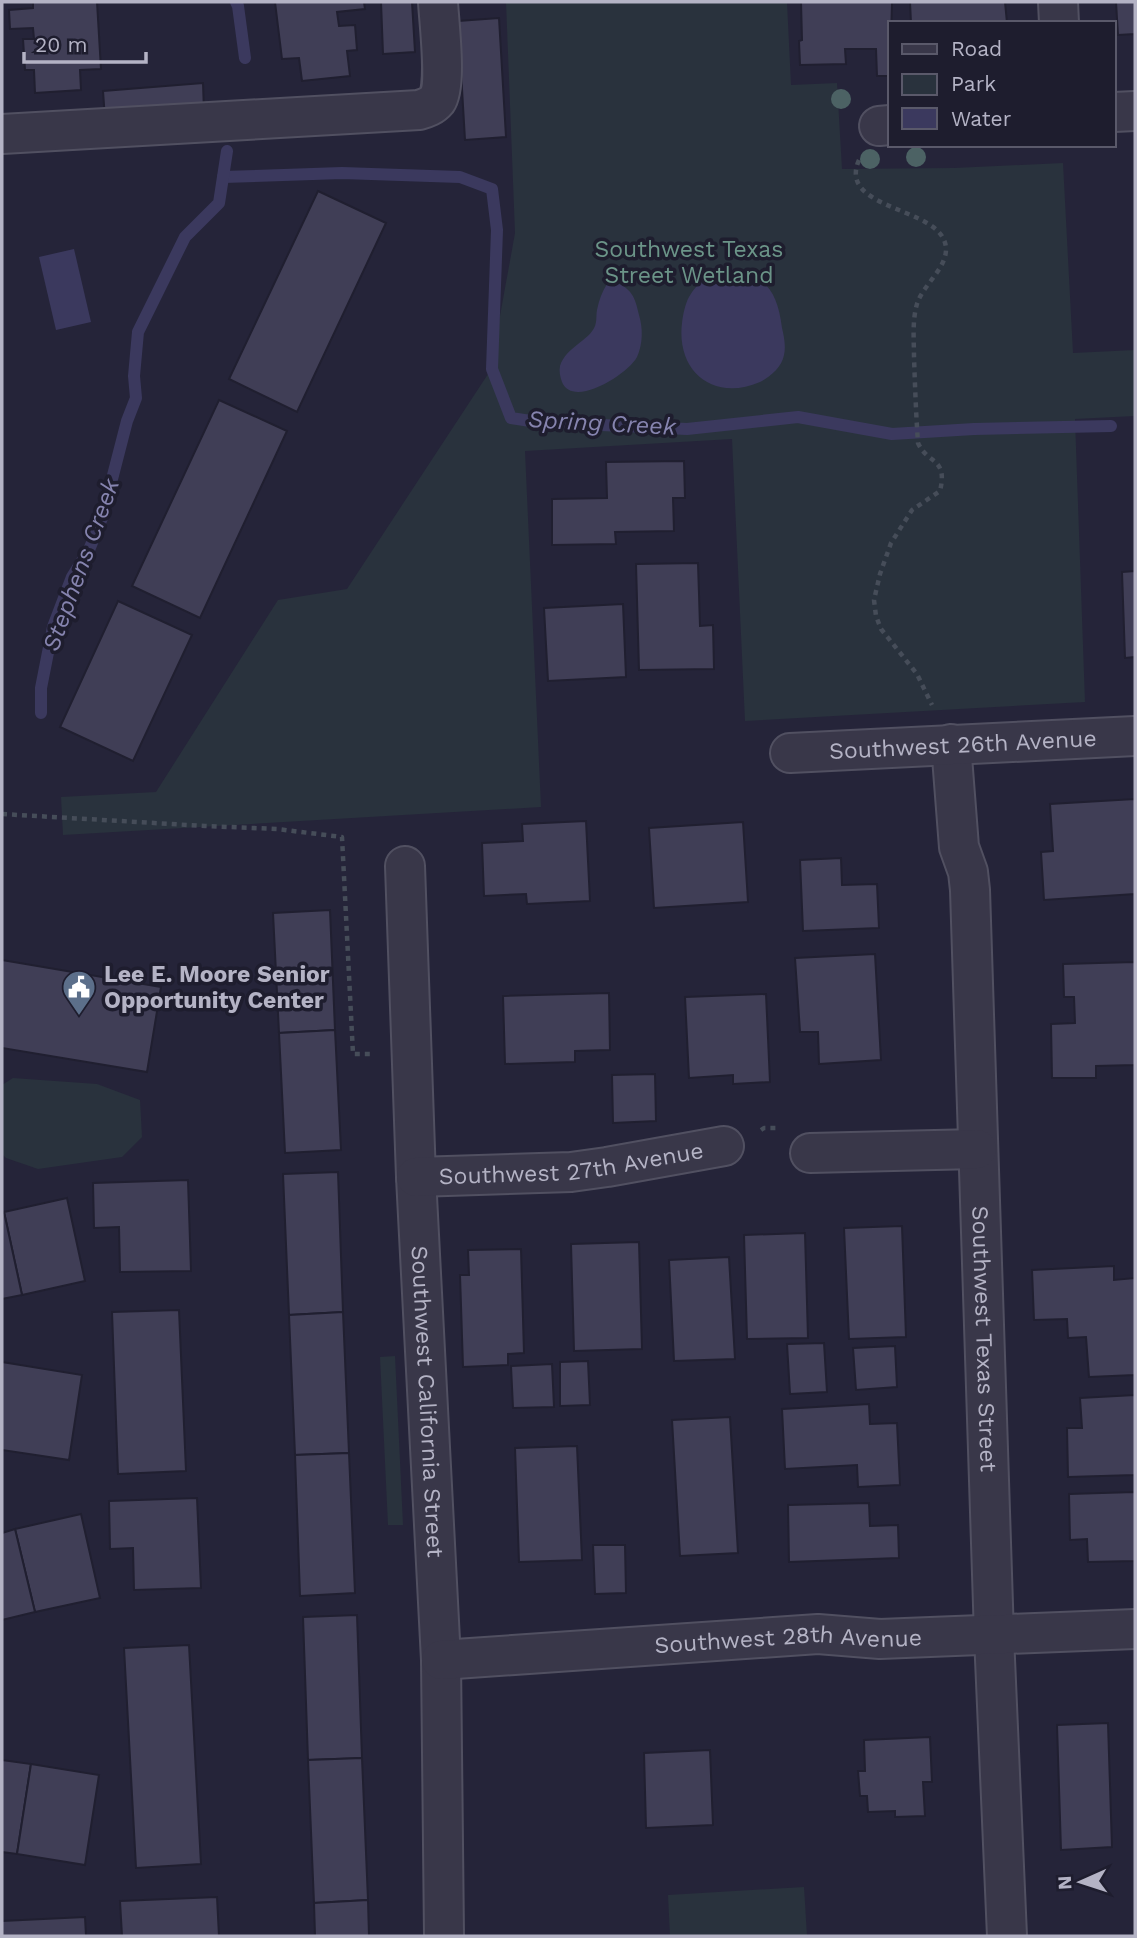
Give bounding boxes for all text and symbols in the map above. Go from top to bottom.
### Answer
scale bar [24,21,147,65]
legend [888,21,1116,147]
text: 20 m [35,32,87,57]
text: Road [951,36,1002,61]
text: Park [951,71,996,96]
text: Water [951,106,1012,131]
park label: Southwest Texas Street Wetland [595,236,783,289]
water label: Spring Creek [527,405,678,441]
water label: Stephens Creek [37,474,126,655]
street label: Southwest 26th Avenue [828,724,1097,765]
place label: Lee E. Moore Senior Opportunity Center [104,961,330,1014]
public building icon: Lee E. Moore Senior Opportunity Center [60,968,98,1017]
street label: Southwest 27th Avenue [438,1136,706,1190]
street label: Southwest Texas Street [967,1205,1002,1473]
street label: Southwest California Street [406,1245,449,1558]
street label: Southwest 28th Avenue [654,1620,922,1659]
north arrow [1046,1847,1116,1917]
text: N [1053,1875,1076,1891]

